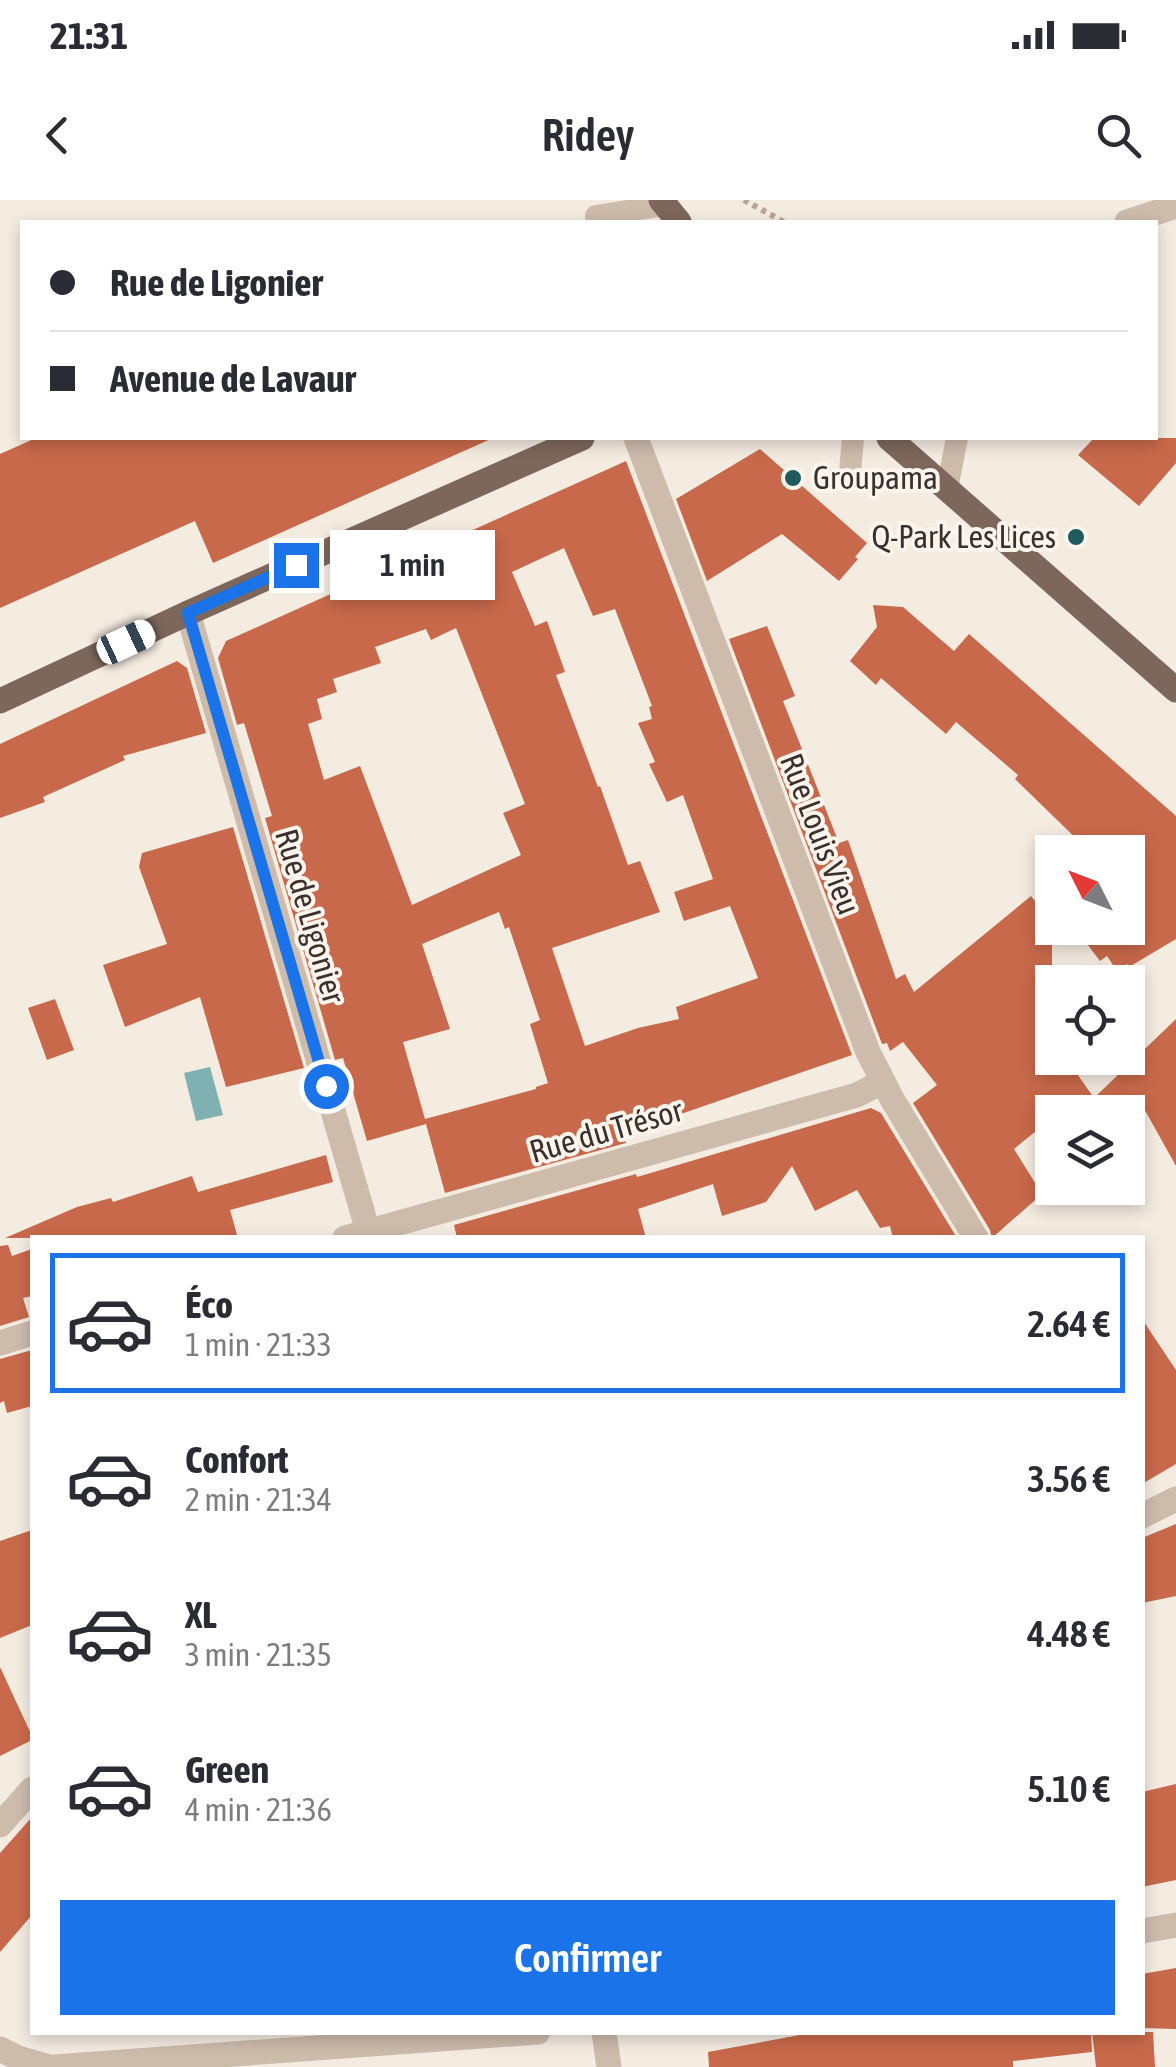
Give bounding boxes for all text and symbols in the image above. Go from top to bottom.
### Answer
text: 21:31 [50,14,128,57]
icon: back [30,108,85,163]
icon: search [1091,108,1146,163]
text: Ridey [542,109,634,161]
text: Rue de Ligonier [110,261,323,304]
text: Avenue de Lavaur [110,357,356,400]
place label: Groupama [813,459,938,496]
marker: Groupama [782,467,804,489]
place label: Q-Park Les Lices [871,518,1056,555]
marker: Q-Park Les Lices [1065,526,1087,548]
callout: 1 min [331,530,496,600]
route end [274,543,319,588]
text: 1 min [380,546,445,583]
car [92,616,160,668]
street label: Rue Louis Vieu [773,748,868,919]
street label: Rue de Ligonier [268,825,353,1008]
north arrow [1035,835,1145,945]
map controls [1035,835,1145,1205]
button: locate [1035,965,1145,1075]
route start [304,1064,349,1109]
street label: Rue du Trésor [525,1091,687,1170]
button: layers [1035,1095,1145,1205]
icon: car [65,1278,155,1368]
text: Éco [185,1283,233,1326]
text: 2.64 € [1027,1302,1110,1345]
text: 1 min · 21:33 [185,1326,332,1363]
icon: car [65,1433,155,1523]
text: Confort [185,1438,289,1481]
text: 3.56 € [1027,1457,1110,1500]
text: 2 min · 21:34 [185,1481,332,1518]
icon: car [65,1588,155,1678]
text: XL [185,1593,217,1636]
text: 4.48 € [1027,1612,1110,1655]
text: 3 min · 21:35 [185,1636,332,1673]
icon: car [65,1743,155,1833]
text: Green [185,1748,269,1791]
text: 5.10 € [1027,1767,1110,1810]
text: 4 min · 21:36 [185,1791,332,1828]
button: Confirmer [60,1900,1115,2015]

